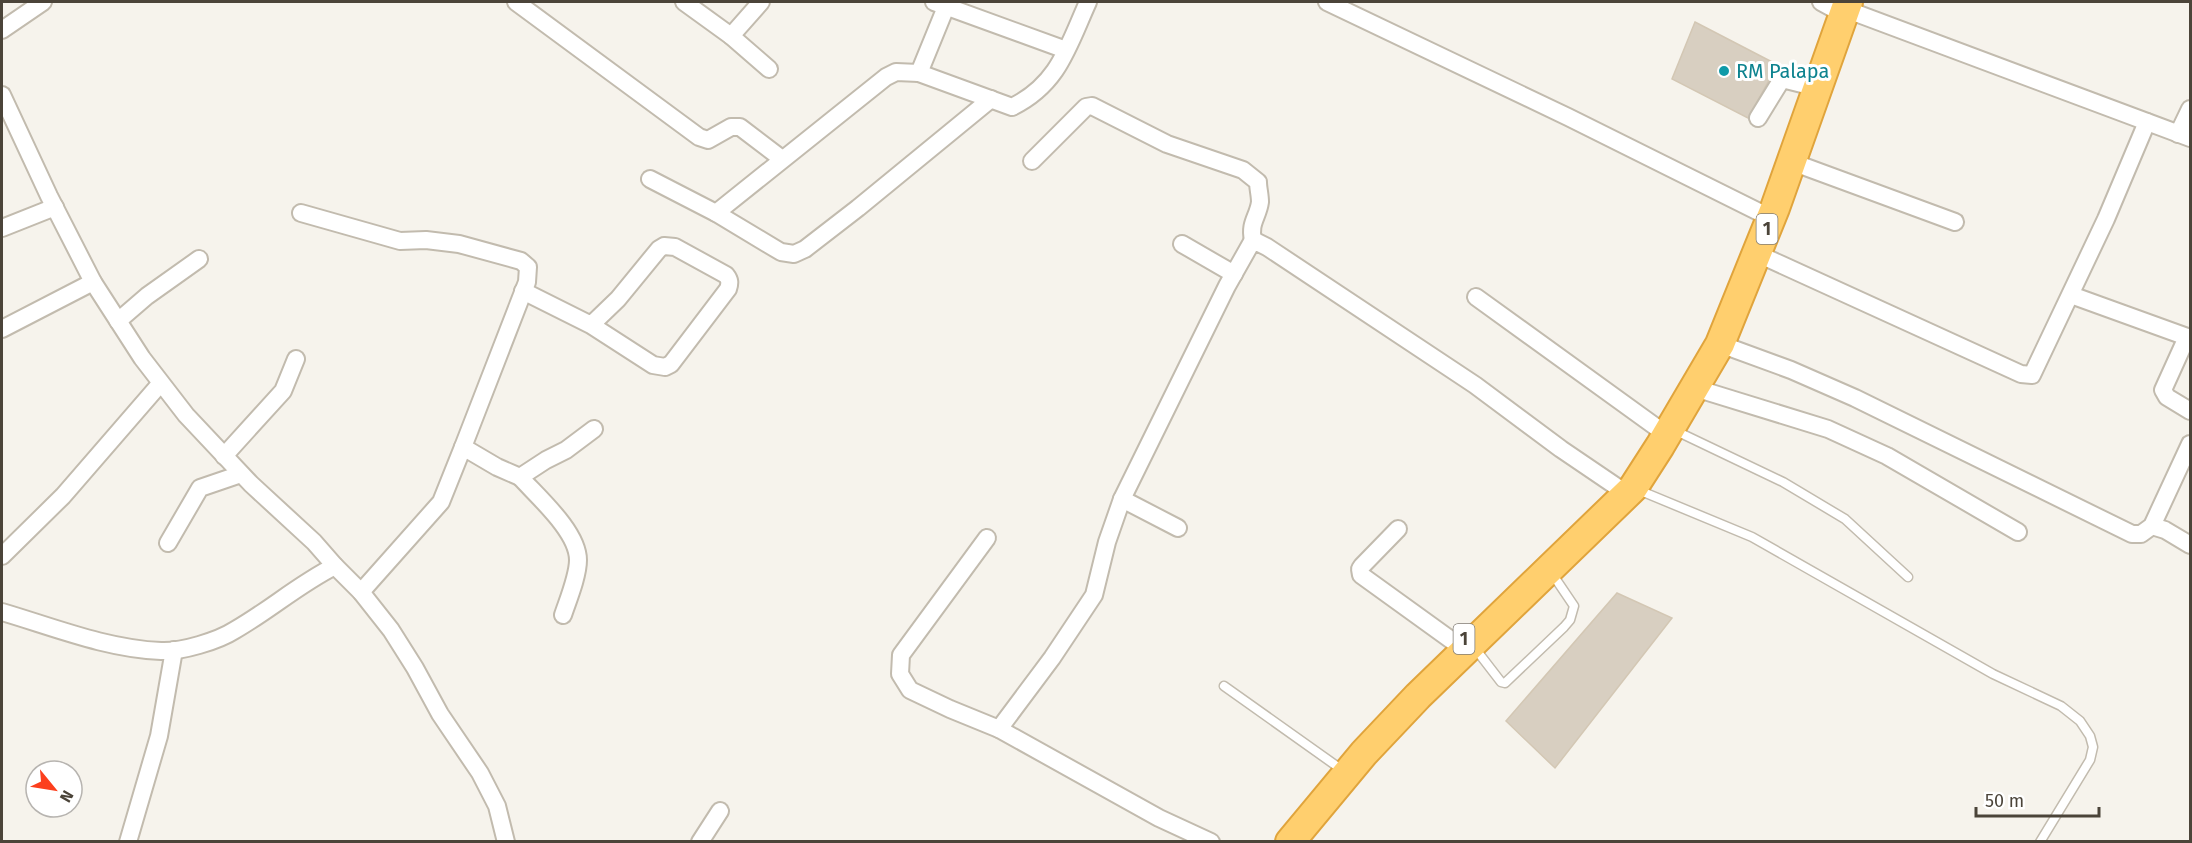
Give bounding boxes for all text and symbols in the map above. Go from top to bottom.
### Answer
place label: RM Palapa [1736,59,1829,83]
marker: RM Palapa [1717,64,1731,78]
road number: 1 [1756,214,1778,244]
road number: 1 [1454,624,1474,654]
north arrow [24,759,84,819]
scale bar [1976,780,2099,818]
text: N [56,787,77,806]
text: 50 m [1985,790,2024,812]

